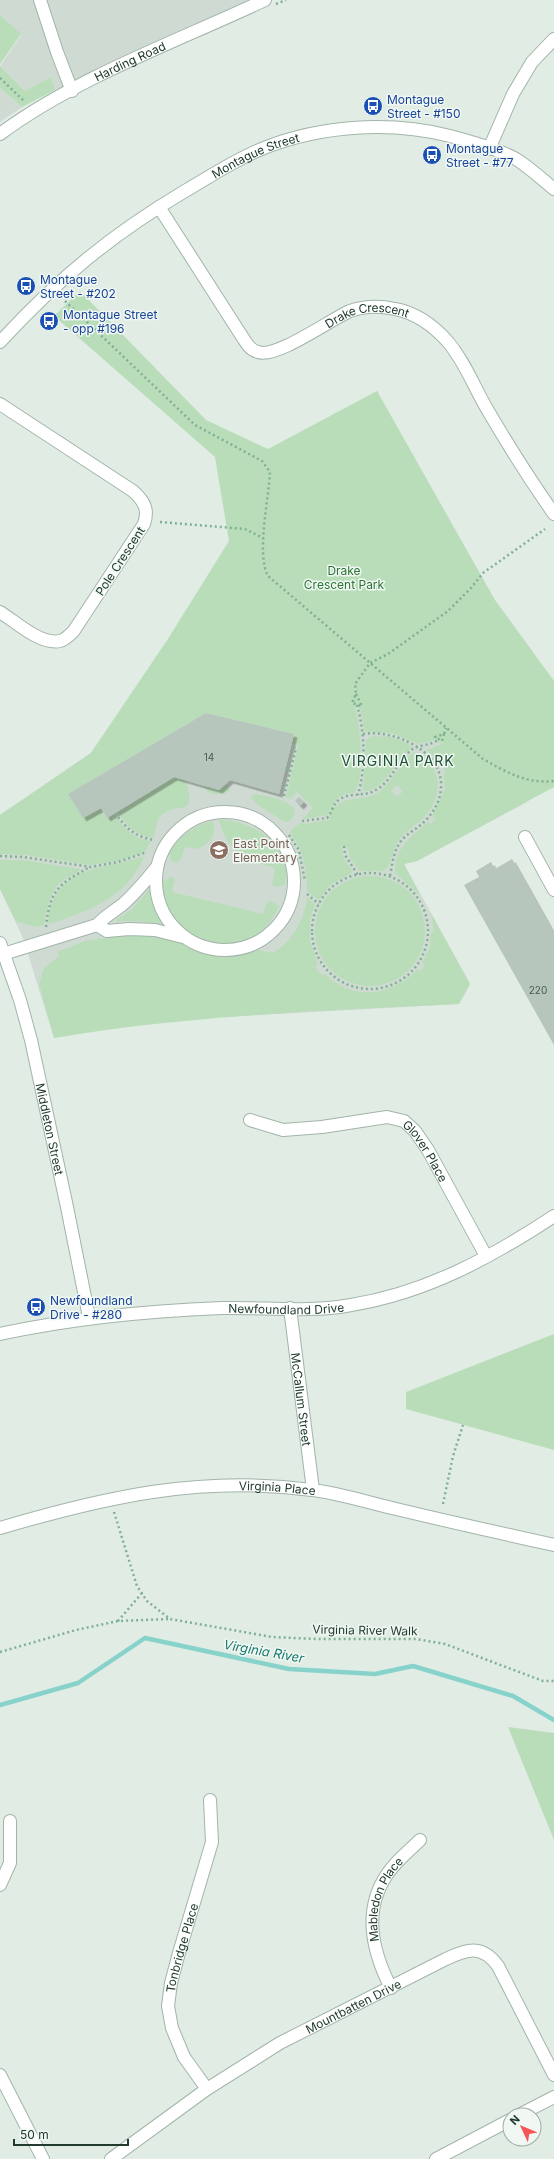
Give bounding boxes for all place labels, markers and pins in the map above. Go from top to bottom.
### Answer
place label: Montague Street - #150 [387,92,460,121]
bus stop icon: Montague Street - #150 [362,95,384,117]
place label: Montague Street - #77 [446,141,514,170]
bus stop icon: Montague Street - #77 [421,144,443,166]
place label: Montague Street - #202 [40,272,116,301]
bus stop icon: Montague Street - #202 [15,275,37,297]
place label: Montague Street - opp #196 [63,307,158,336]
bus stop icon: Montague Street - opp #196 [38,310,60,332]
place label: East Point Elementary [233,836,297,865]
school or university icon: East Point Elementary [208,839,230,861]
place label: Newfoundland Drive - #280 [50,1293,133,1322]
bus stop icon: Newfoundland Drive - #280 [25,1296,47,1318]

